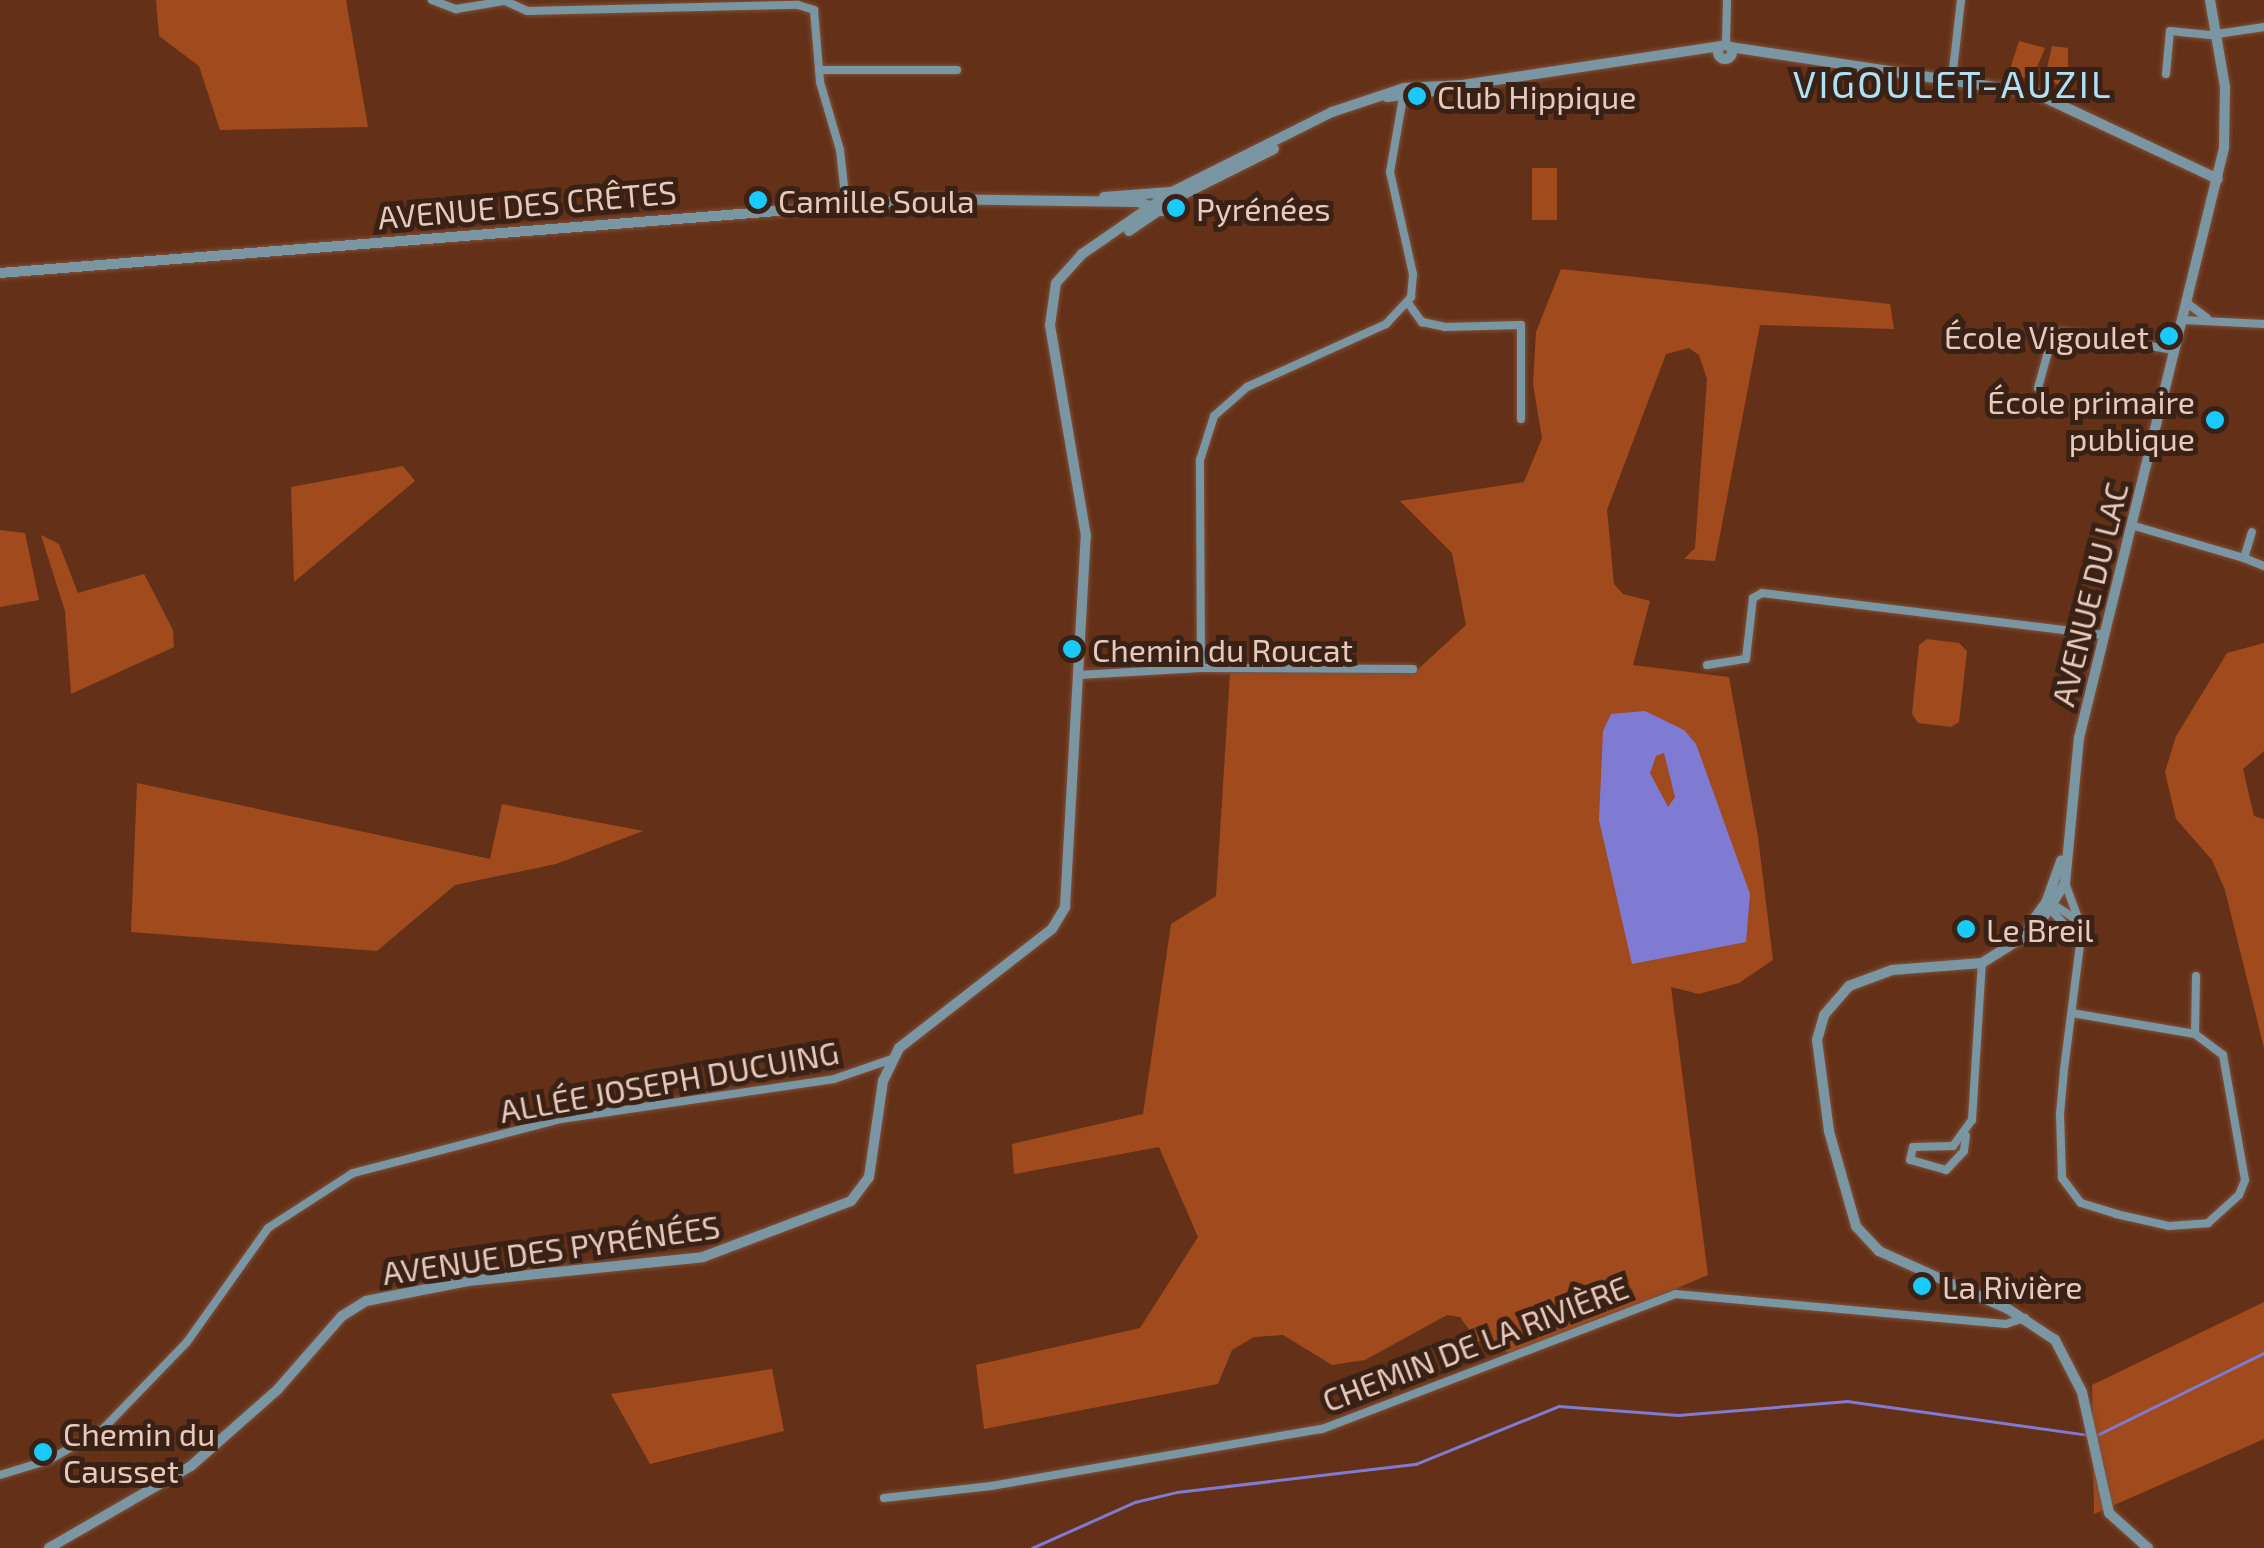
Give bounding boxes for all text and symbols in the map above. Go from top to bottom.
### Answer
district label: VIGOULET-AUZIL [1793,61,2113,107]
place label: Club Hippique [1437,77,1636,115]
marker: Club Hippique [1406,85,1428,107]
street label: AVENUE DES CRÊTES [376,172,678,236]
place label: Camille Soula [778,181,975,219]
marker: Camille Soula [747,189,769,211]
place label: Pyrénées [1196,189,1331,227]
marker: Pyrénées [1165,197,1187,219]
place label: École Vigoulet [1943,317,2149,355]
marker: École Vigoulet [2158,325,2180,347]
place label: École primaire publique [1987,383,2195,458]
marker: École primaire publique [2204,409,2226,431]
street label: AVENUE DU LAC [2043,478,2135,710]
place label: Chemin du Roucat [1092,630,1353,668]
marker: Chemin du Roucat [1061,638,1083,660]
place label: Le Breil [1986,910,2094,948]
marker: Le Breil [1955,918,1977,940]
street label: ALLÉE JOSEPH DUCUING [496,1032,842,1130]
street label: AVENUE DES PYRÉNÉES [380,1206,722,1292]
street label: CHEMIN DE LA RIVIÈRE [1316,1267,1634,1419]
place label: La Rivière [1942,1267,2083,1305]
marker: La Rivière [1911,1275,1933,1297]
place label: Chemin du Causset [63,1415,215,1490]
marker: Chemin du Causset [32,1441,54,1463]

